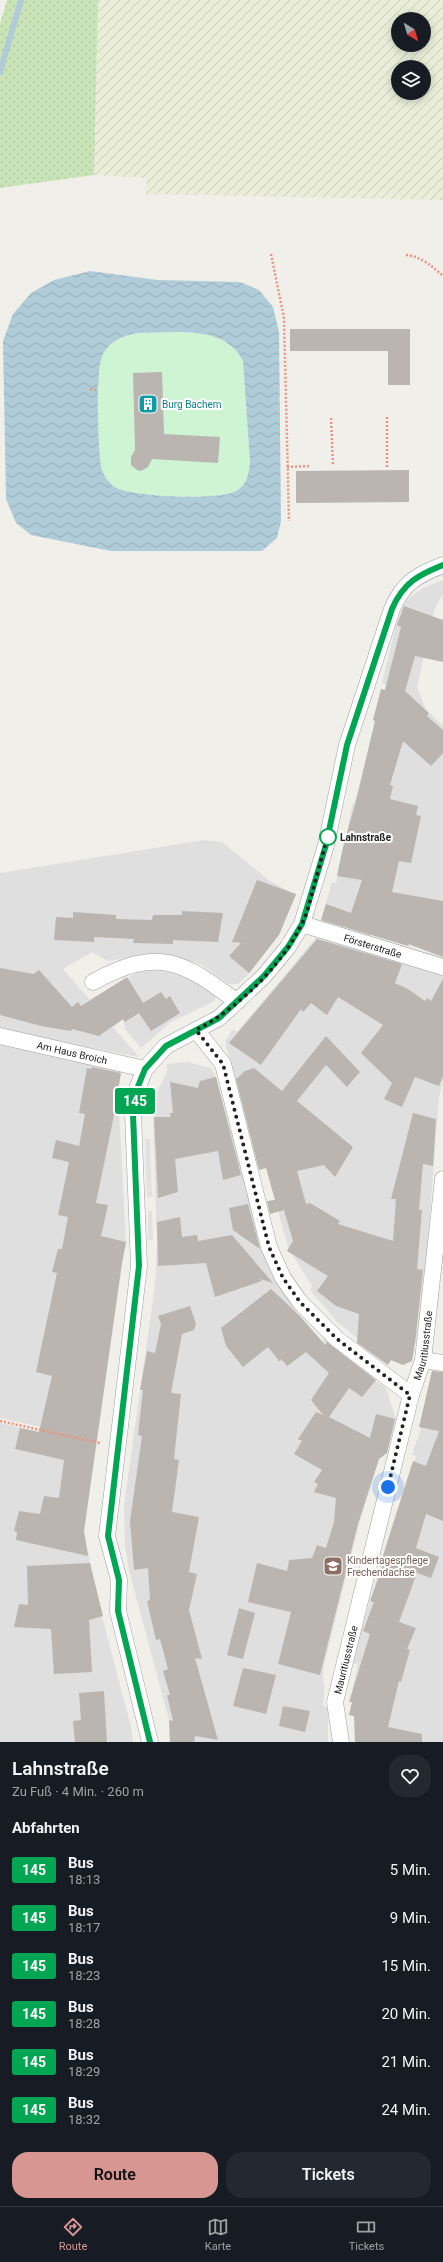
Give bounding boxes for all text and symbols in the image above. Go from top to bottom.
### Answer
north arrow [391,12,431,52]
map controls [391,12,431,100]
button: layers [391,60,431,100]
building icon: Burg Bachem [137,393,159,415]
place label: Burg Bachem [162,399,222,410]
marker: Lahnstraße [319,828,337,846]
place label: Lahnstraße [340,832,392,843]
street label: Försterstraße [342,932,403,960]
street label: Am Haus Broich [36,1039,108,1066]
line badge: 145 [112,1088,158,1114]
text: 145 [123,1093,147,1109]
street label: Mauritiusstraße [411,1310,434,1382]
your location [378,1477,398,1497]
school or university icon: Kindertagespflege Frechendachse [322,1555,344,1577]
place label: Kindertagespflege Frechendachse [347,1555,428,1578]
street label: Mauritiusstraße [332,1624,359,1695]
button: heart [389,1755,431,1797]
text: Lahnstraße [12,1757,109,1780]
text: Zu Fuß · 4 Min. · 260 m [12,1784,144,1799]
text: Abfahrten [12,1819,80,1837]
text: Bus [68,1854,94,1872]
text: 5 Min. [390,1861,431,1879]
text: 145 [22,1862,46,1878]
text: 18:13 [68,1872,100,1887]
text: Bus [68,1902,94,1920]
text: 9 Min. [390,1909,431,1927]
text: 145 [22,1910,46,1926]
text: 18:17 [68,1920,100,1935]
text: Bus [68,1950,94,1968]
text: 15 Min. [381,1957,431,1975]
text: 145 [22,1958,46,1974]
text: 18:23 [68,1968,100,1983]
text: Bus [68,1998,94,2016]
text: 20 Min. [381,2005,431,2023]
text: 145 [22,2006,46,2022]
text: 18:28 [68,2016,100,2031]
text: Bus [68,2046,94,2064]
text: 21 Min. [381,2053,431,2071]
text: 145 [22,2054,46,2070]
text: 18:29 [68,2064,100,2079]
text: Bus [68,2094,94,2112]
text: 24 Min. [381,2101,431,2119]
text: 145 [22,2102,46,2118]
text: 18:32 [68,2112,100,2127]
button: Route [12,2152,218,2198]
button: Tickets [226,2152,431,2198]
tab: Route [59,2216,87,2253]
tab: Karte [205,2216,231,2253]
tab: Tickets [349,2216,384,2253]

